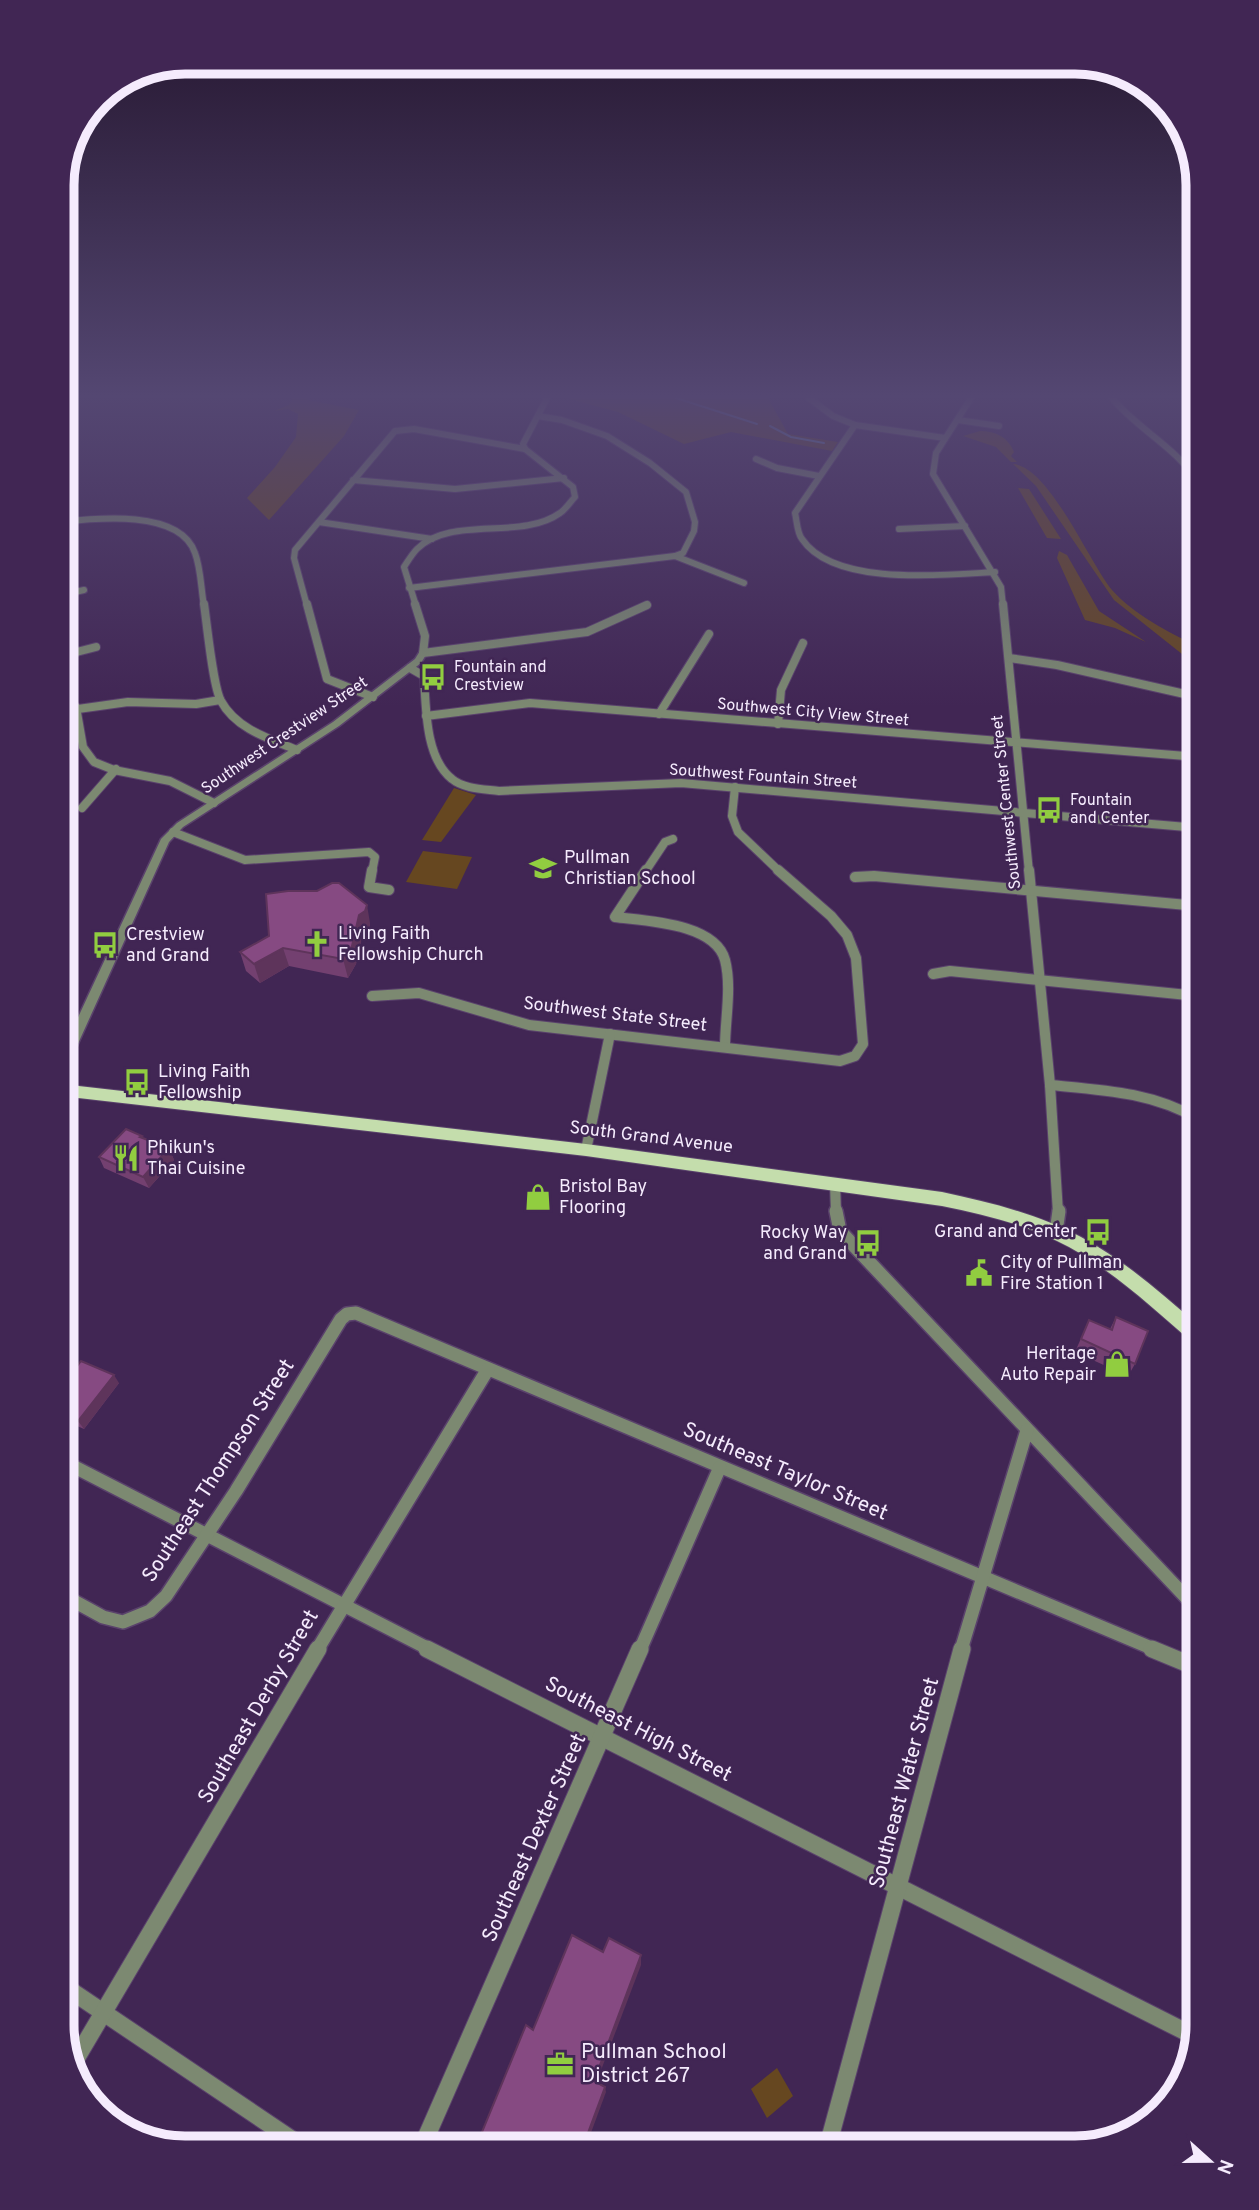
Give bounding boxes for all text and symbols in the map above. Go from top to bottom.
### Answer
place label: Fountain and Crestview [454,658,547,696]
bus stop icon: Fountain and Crestview [418,662,448,692]
street label: Southwest Crestview Street [198,673,372,799]
street label: Southwest City View Street [716,695,910,731]
street label: Southwest Center Street [988,714,1026,890]
street label: Southwest Fountain Street [668,760,858,794]
place label: Fountain and Center [1070,791,1149,829]
bus stop icon: Fountain and Center [1034,795,1064,825]
place label: Pullman Christian School [564,847,696,891]
school or university icon: Pullman Christian School [528,853,558,883]
place label: Living Faith Fellowship Church [338,923,484,967]
place label: Crestview and Grand [126,924,210,968]
church icon: Living Faith Fellowship Church [302,929,332,959]
bus stop icon: Crestview and Grand [90,930,120,960]
street label: Southwest State Street [522,992,708,1038]
place label: Living Faith Fellowship [158,1061,251,1105]
bus stop icon: Living Faith Fellowship [122,1067,152,1097]
street label: South Grand Avenue [568,1117,734,1159]
place label: Phikun's Thai Cuisine [147,1137,245,1181]
restaurant icon: Phikun's Thai Cuisine [111,1143,141,1173]
place label: Bristol Bay Flooring [559,1176,647,1220]
shop icon: Bristol Bay Flooring [523,1182,553,1212]
bus stop icon: Grand and Center [1083,1217,1113,1247]
place label: Grand and Center [934,1221,1077,1244]
place label: Rocky Way and Grand [760,1222,847,1266]
bus stop icon: Rocky Way and Grand [853,1228,883,1258]
place label: City of Pullman Fire Station 1 [1000,1252,1122,1296]
public building icon: City of Pullman Fire Station 1 [964,1258,994,1288]
place label: Heritage Auto Repair [1000,1343,1096,1387]
shop icon: Heritage Auto Repair [1102,1349,1132,1379]
street label: Southeast Thompson Street [137,1354,301,1588]
street label: Southeast Taylor Street [678,1417,892,1527]
street label: Southeast Derby Street [192,1605,326,1809]
street label: Southeast High Street [540,1671,736,1789]
street label: Southeast Water Street [864,1674,946,1892]
street label: Southeast Dexter Street [477,1729,593,1947]
place label: Pullman School District 267 [581,2039,727,2090]
office icon: Pullman School District 267 [545,2049,575,2079]
north arrow [1175,2126,1245,2196]
text: N [1210,2156,1238,2177]

